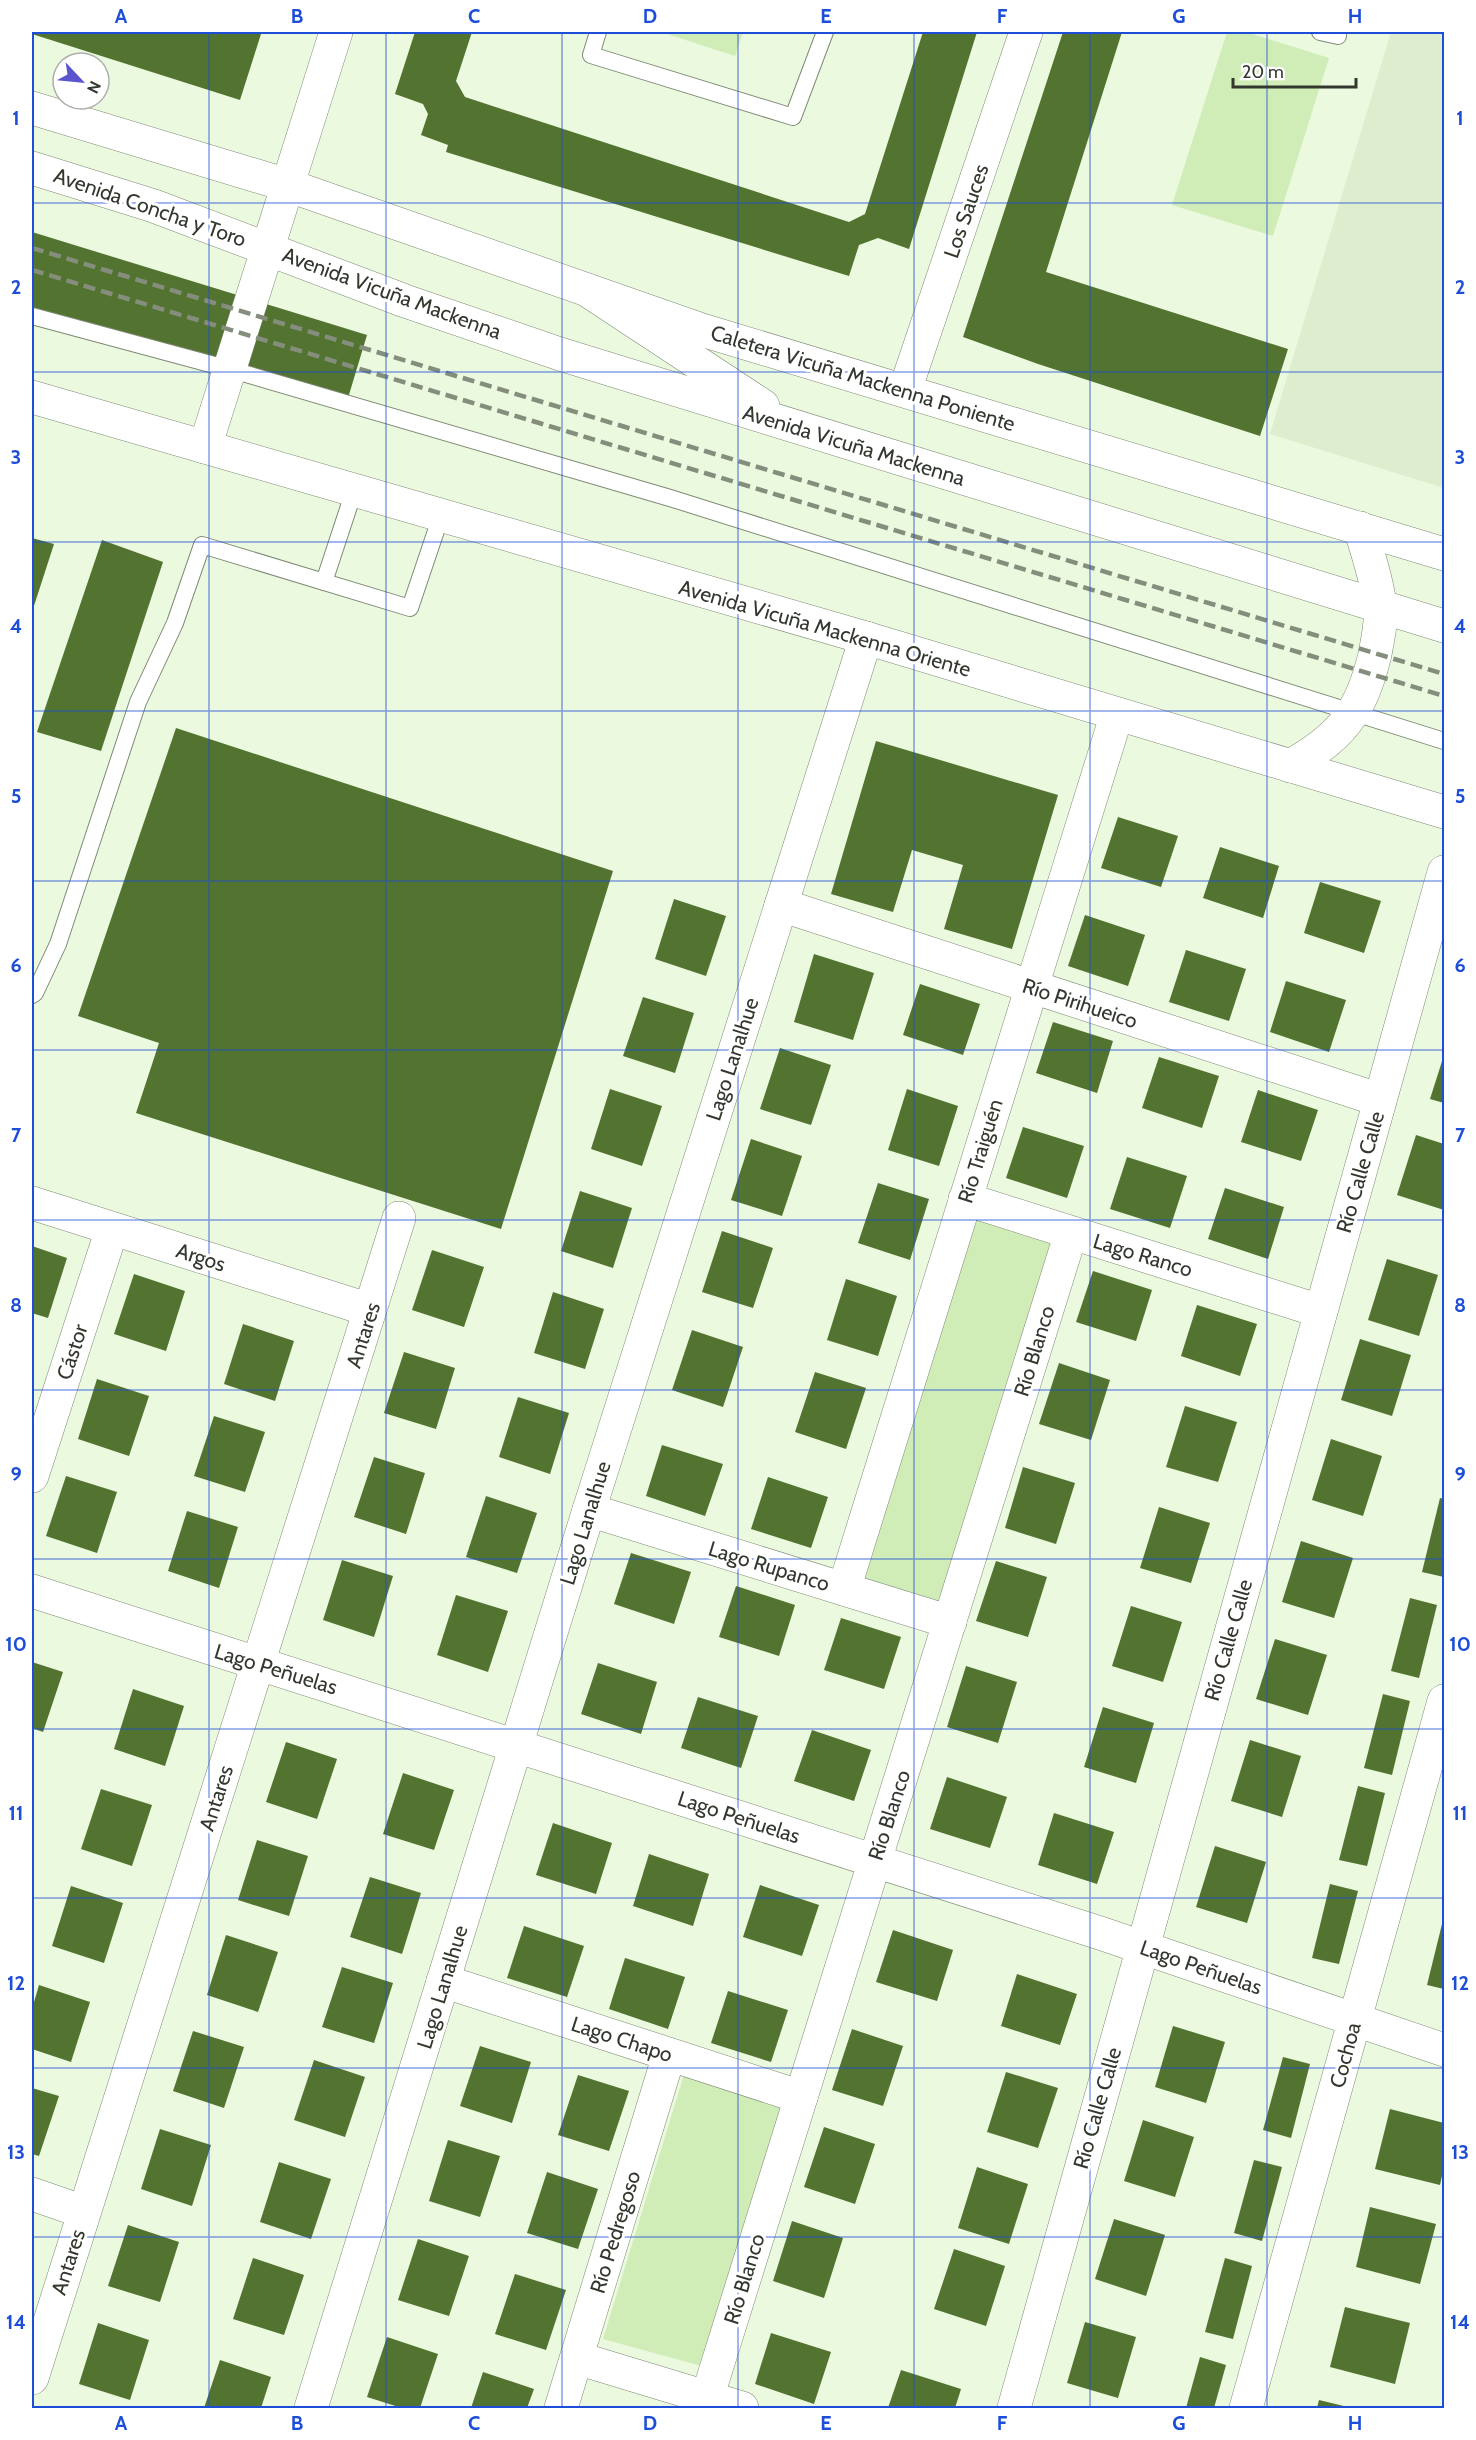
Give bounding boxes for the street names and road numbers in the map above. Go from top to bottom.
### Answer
street label: Los Sauces [938,161,994,261]
street label: Avenida Concha y Toro [51,162,249,252]
street label: Avenida Vicuña Mackenna [279,242,505,344]
street label: Caletera Vicuña Mackenna Poniente [708,320,1018,436]
street label: Avenida Vicuña Mackenna [740,399,968,491]
street label: Avenida Vicuña Mackenna Oriente [676,574,974,682]
street label: Río Pirihueico [1019,973,1141,1033]
street label: Lago Lanalhue [700,994,764,1124]
street label: Río Traiguén [952,1096,1008,1206]
street label: Río Calle Calle [1331,1108,1389,1236]
street label: Lago Ranco [1090,1228,1196,1282]
street label: Argos [173,1237,229,1277]
street label: Antares [341,1299,385,1371]
street label: Río Blanco [1008,1303,1060,1399]
street label: Cástor [51,1321,93,1383]
street label: Lago Lanalhue [554,1458,616,1588]
street label: Lago Rupanco [705,1536,833,1596]
street label: Río Calle Calle [1199,1576,1257,1704]
street label: Lago Peñuelas [212,1638,341,1700]
street label: Antares [194,1762,238,1834]
street label: Río Blanco [863,1767,915,1863]
street label: Lago Peñuelas [675,1785,804,1849]
street label: Lago Lanalhue [411,1922,473,2052]
street label: Lago Peñuelas [1137,1934,1265,2000]
street label: Lago Chapo [568,2011,676,2067]
street label: Cochoa [1324,2020,1366,2090]
street label: Río Calle Calle [1068,2044,1126,2172]
street label: Río Pedregoso [585,2168,645,2296]
street label: Antares [46,2226,90,2298]
street label: Río Blanco [718,2231,770,2327]

